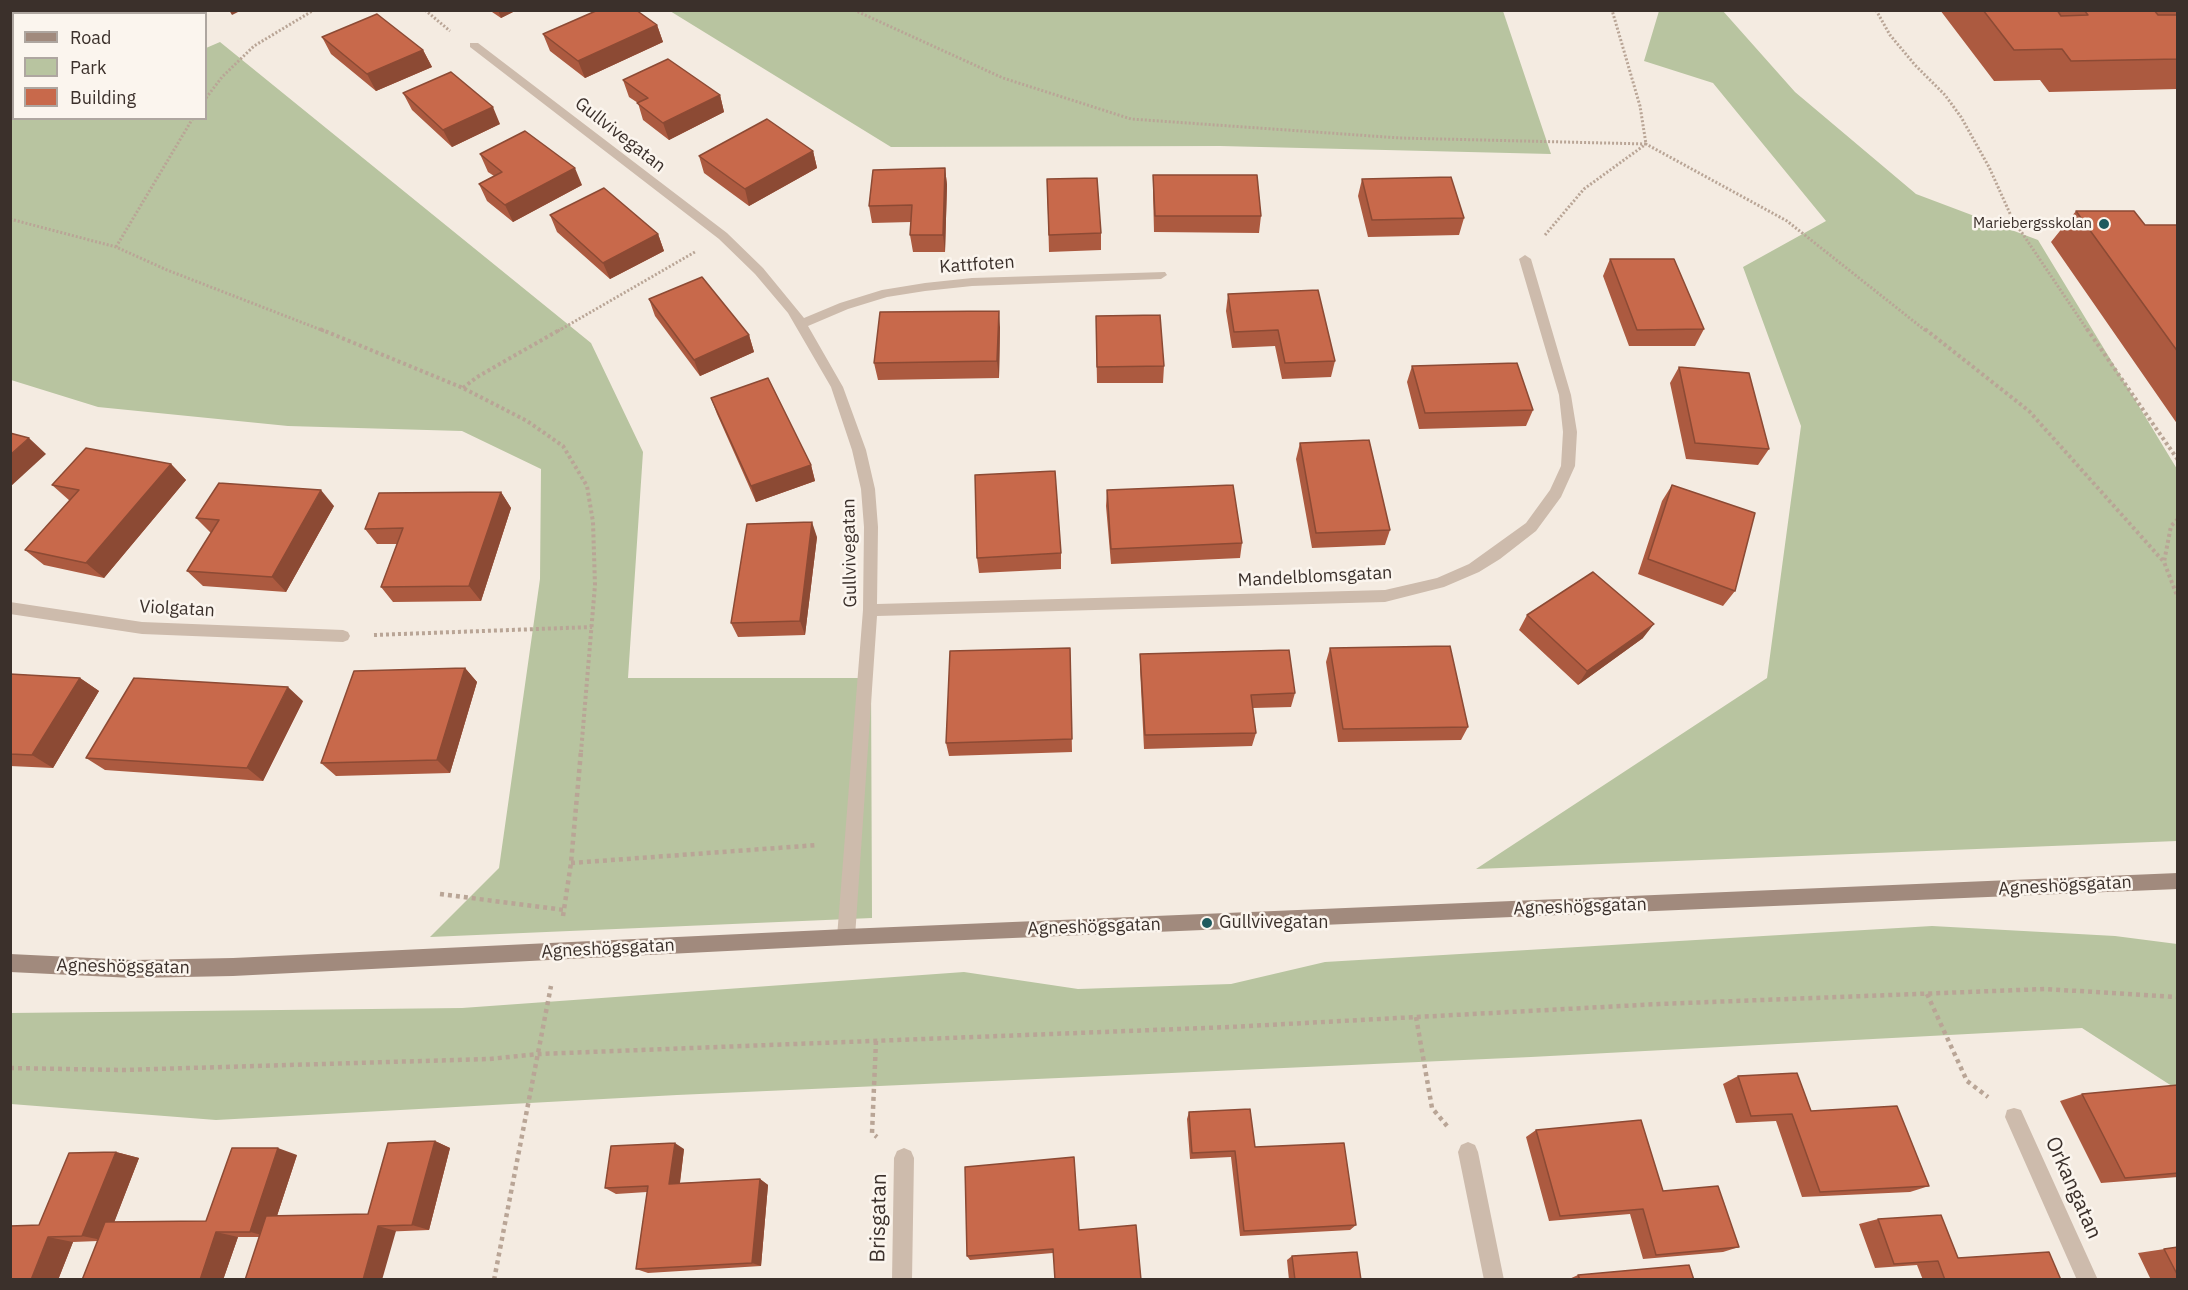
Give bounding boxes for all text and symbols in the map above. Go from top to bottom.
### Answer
legend [12,12,207,120]
text: Road [70,26,111,49]
text: Park [70,56,106,79]
text: Building [70,86,136,109]
street label: Gullvivegatan [570,93,670,177]
place label: Mariebergsskolan [1973,215,2092,233]
marker: Mariebergsskolan [2097,217,2111,231]
street label: Kattfoten [939,252,1015,278]
street label: Gullvivegatan [838,498,862,608]
street label: Mandelblomsgatan [1237,562,1393,592]
street label: Violgatan [139,596,215,622]
street label: Agneshögsgatan [1998,872,2132,900]
street label: Agneshögsgatan [1513,894,1647,920]
place label: Gullvivegatan [1219,912,1328,934]
street label: Agneshögsgatan [1027,914,1161,940]
marker: Gullvivegatan [1200,916,1214,930]
street label: Agneshögsgatan [541,935,675,963]
street label: Agneshögsgatan [56,955,190,979]
street label: Orkangatan [2039,1133,2107,1243]
street label: Brisgatan [866,1173,892,1263]

